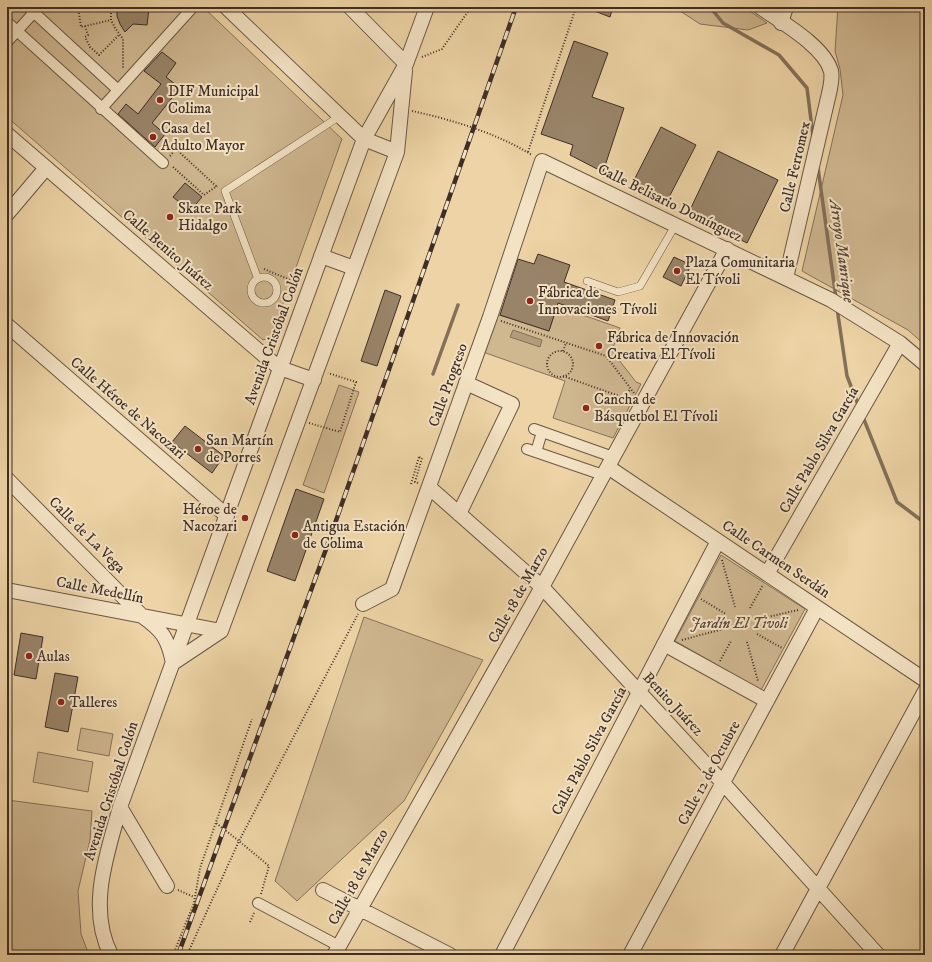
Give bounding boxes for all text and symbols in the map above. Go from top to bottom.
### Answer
place label: DIF Municipal Colima [168,82,259,118]
marker: DIF Municipal Colima [155,95,165,105]
place label: Casa del Adulto Mayor [161,119,245,155]
street label: Calle Ferromex [775,119,815,214]
marker: Casa del Adulto Mayor [148,132,158,142]
street label: Calle Belisario Domínguez [594,160,746,247]
water label: Arroyo Manrique [825,196,859,304]
place label: Skate Park Hidalgo [178,199,242,235]
street label: Calle Benito Juárez [118,205,218,295]
marker: Skate Park Hidalgo [165,212,175,222]
place label: Plaza Comunitaria El Tívoli [685,253,796,289]
street label: Avenida Cristóbal Colón [240,264,308,407]
marker: Plaza Comunitaria El Tívoli [672,266,682,276]
place label: Fábrica de Innovaciones Tívoli [538,283,657,319]
marker: Fábrica de Innovaciones Tívoli [525,296,535,306]
place label: Fábrica de Innovación Creativa El Tívoli [607,328,739,364]
street label: Calle Progreso [424,341,472,429]
marker: Fábrica de Innovación Creativa El Tívoli [594,341,604,351]
street label: Calle Héroe de Nacozari [66,353,190,463]
street label: Calle Pablo Silva García [775,383,863,517]
place label: Cancha de Básquetbol El Tívoli [594,390,718,426]
marker: Cancha de Básquetbol El Tívoli [581,403,591,413]
place label: San Martín de Porres [206,431,274,467]
marker: San Martín de Porres [193,444,203,454]
street label: Calle de La Vega [45,493,130,578]
place label: Héroe de Nacozari [182,500,237,536]
marker: Héroe de Nacozari [240,513,250,523]
street label: Calle Carmen Serdán [718,516,834,602]
place label: Antigua Estación de Colima [303,517,406,553]
marker: Antigua Estación de Colima [290,530,300,540]
street label: Calle 18 de Marzo [484,543,552,647]
street label: Calle Medellín [55,572,146,608]
park label: Jardín El Tivoli [690,614,789,633]
place label: Aulas [37,647,70,666]
marker: Aulas [24,651,34,661]
street label: Benito Juárez [639,668,708,740]
street label: Calle Pablo Silva García [547,683,631,819]
place label: Talleres [69,693,117,712]
marker: Talleres [56,697,66,707]
street label: Calle 12 de Octubre [673,717,745,829]
street label: Avenida Cristóbal Colón [80,719,143,863]
street label: Calle 18 de Marzo [324,825,392,929]

